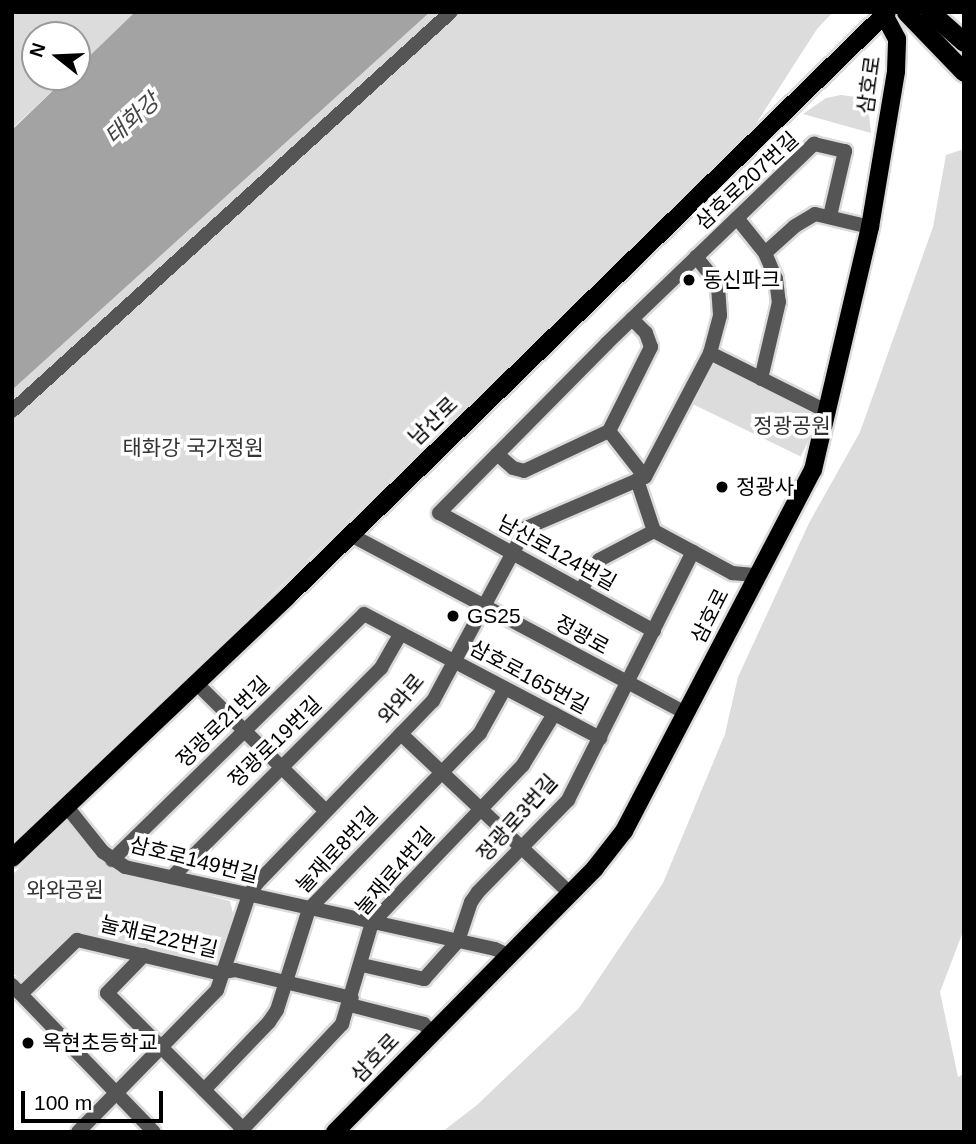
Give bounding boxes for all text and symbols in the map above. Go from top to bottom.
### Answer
north arrow [21,21,91,91]
text: N [25,40,50,60]
street label: 삼호로 [852,55,886,115]
water label: 태화강 [99,88,165,150]
street label: 삼호로207번길 [690,127,804,235]
place label: 동신파크 [703,267,780,293]
marker: 동신파크 [681,272,697,288]
street label: 남산로 [403,392,463,450]
park label: 정광공원 [753,413,831,439]
park label: 태화강 국가정원 [122,435,264,461]
place label: 정광사 [736,474,794,500]
marker: 정광사 [714,479,730,495]
street label: 남산로124번길 [493,510,621,596]
street label: 삼호로 [686,584,734,648]
place label: GS25 [467,603,521,629]
marker: GS25 [445,608,461,624]
street label: 정광로 [551,610,613,660]
street label: 삼호로165번길 [465,635,593,719]
street label: 와와로 [373,669,429,729]
street label: 정광로21번길 [171,671,275,773]
street label: 정광로19번길 [223,691,327,793]
street label: 정광로3번길 [471,769,563,867]
street label: 눌재로8번길 [291,802,383,898]
street label: 눌재로4번길 [350,822,440,920]
street label: 삼호로149번길 [127,832,261,888]
park label: 와와공원 [26,877,104,903]
street label: 눌재로22번길 [98,911,220,963]
street label: 삼호로 [346,1028,404,1088]
place label: 옥현초등학교 [42,1030,158,1056]
marker: 옥현초등학교 [20,1035,36,1051]
scale bar [24,1078,166,1122]
text: 100 m [34,1091,92,1114]

